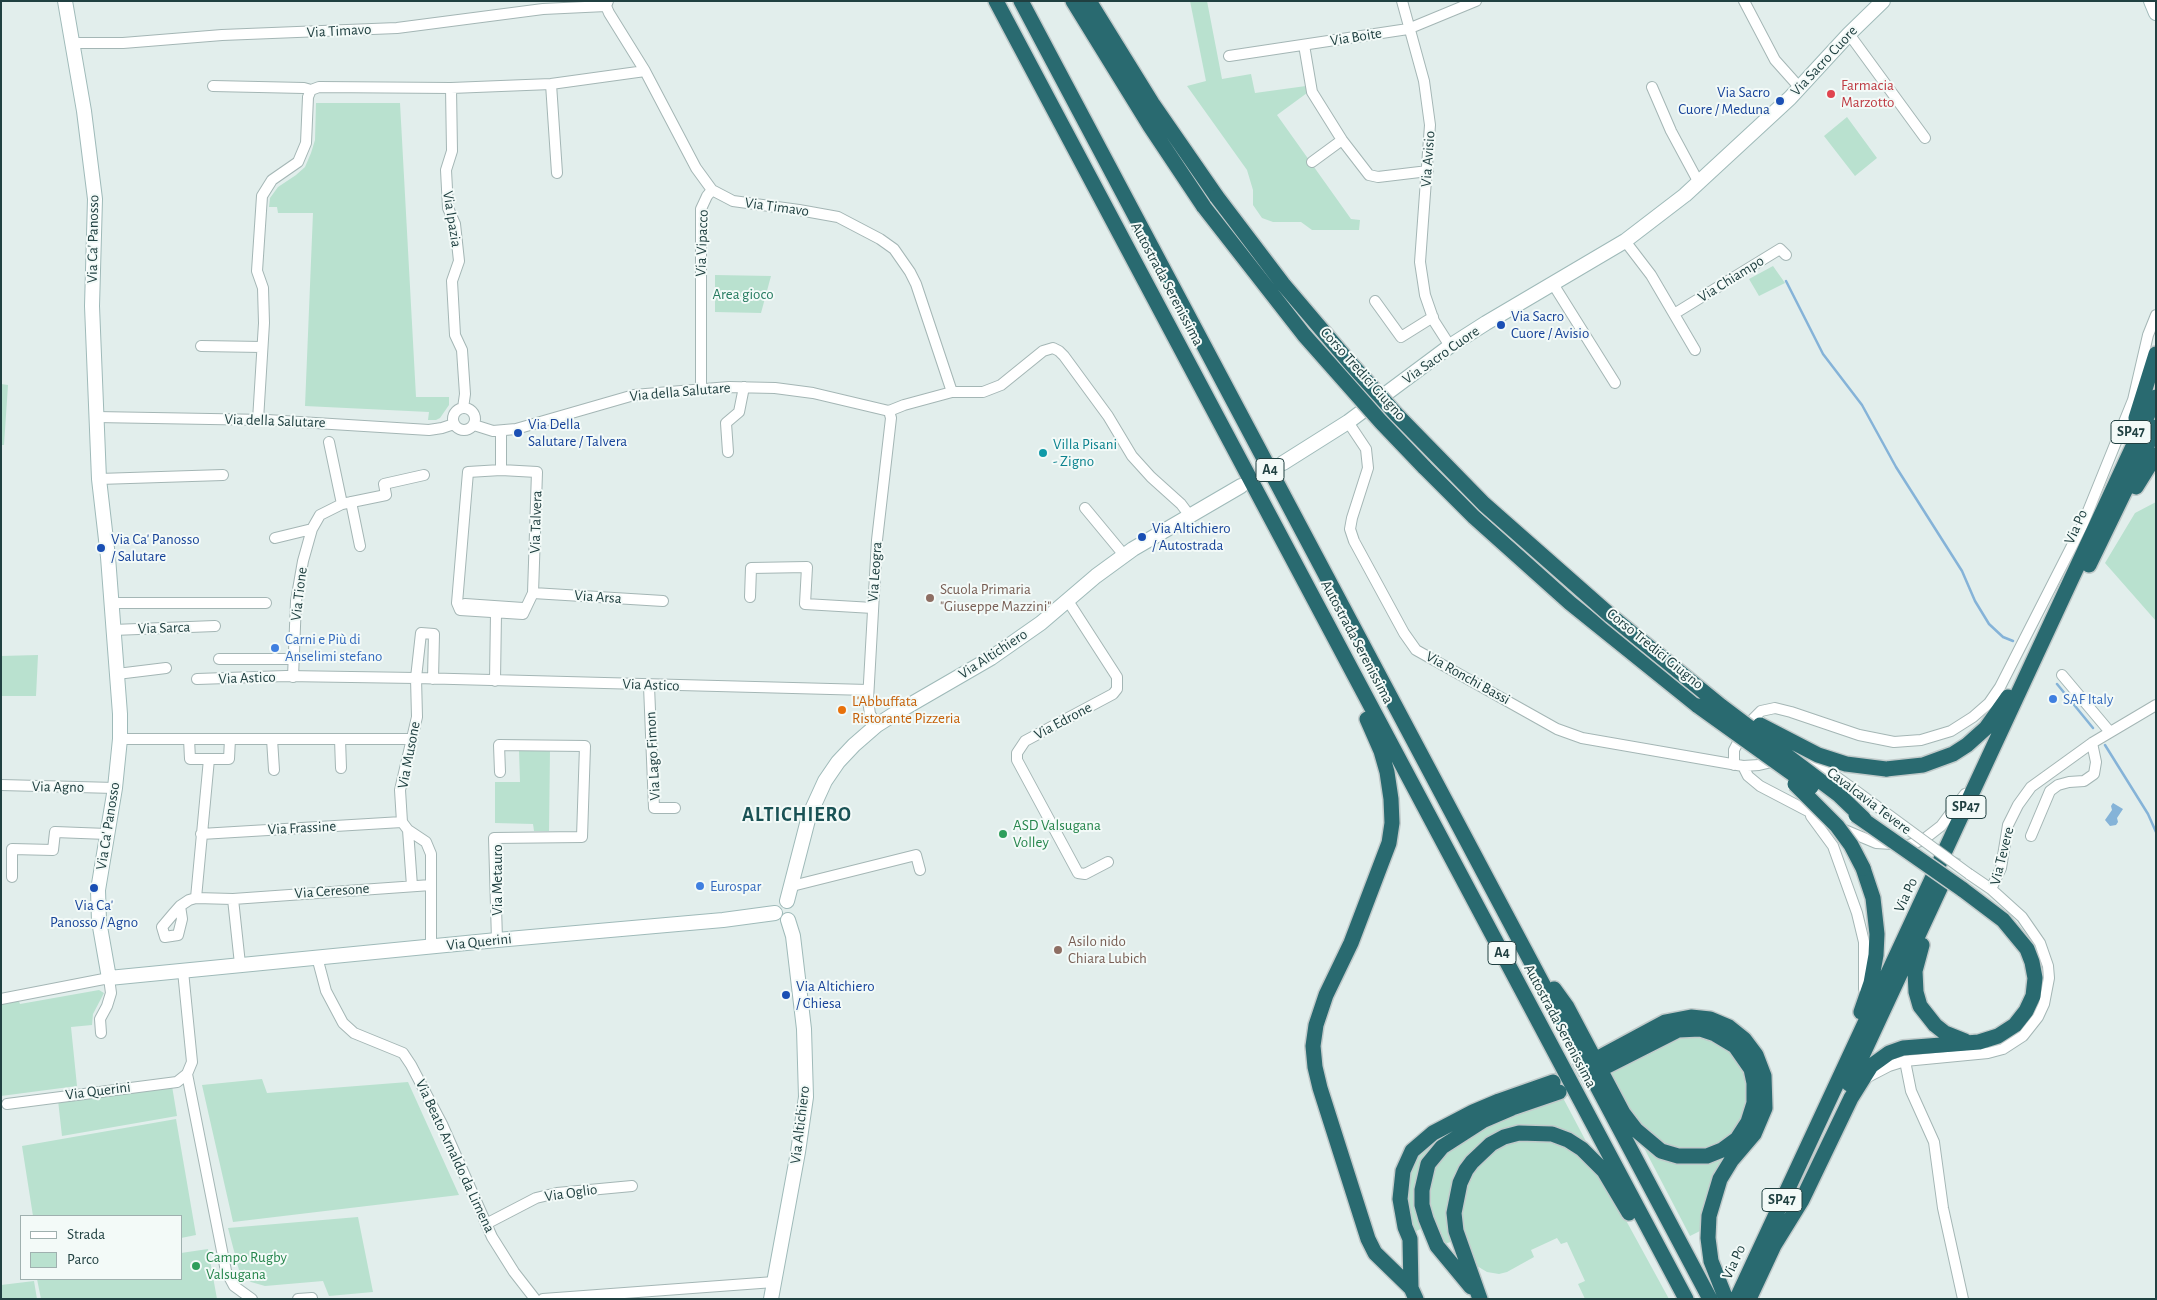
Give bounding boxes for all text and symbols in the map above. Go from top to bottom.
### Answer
street label: Via Timavo [306,20,372,42]
street label: Via Sacro Cuore [1787,22,1861,100]
street label: Via Boite [1329,24,1383,50]
place label: Farmacia Marzotto [1841,76,1894,111]
place label: Via Sacro Cuore / Meduna [1678,83,1770,118]
marker: Farmacia Marzotto [1825,88,1837,100]
marker: Via Sacro Cuore / Meduna [1774,95,1786,107]
street label: Via Avisio [1417,130,1439,188]
street label: Via Ipazia [439,190,465,248]
street label: Via Timavo [744,194,810,220]
street label: Via Ca' Panosso [83,195,103,283]
street label: Via Vipacco [692,209,712,277]
street label: Autostrada Serenissima [1127,219,1207,349]
street label: Via Chiampo [1695,252,1767,306]
park label: Area gioco [712,285,774,303]
place label: Via Sacro Cuore / Avisio [1511,307,1589,342]
marker: Via Sacro Cuore / Avisio [1495,319,1507,331]
street label: Via Sacro Cuore [1399,322,1483,388]
street label: Corso Tredici Giugno [1316,324,1410,424]
street label: Via della Salutare [629,379,731,405]
street label: Via della Salutare [224,410,326,432]
place label: Via Della Salutare / Talvera [528,415,627,450]
road number: SP47 [2111,421,2151,444]
marker: Via Della Salutare / Talvera [512,427,524,439]
place label: Villa Pisani - Zigno [1053,435,1117,470]
marker: Villa Pisani - Zigno [1037,447,1049,459]
road number: A4 [1256,458,1284,482]
street label: Via Talvera [526,490,546,554]
street label: Via Po [2060,507,2092,547]
place label: Via Altichiero / Autostrada [1152,519,1231,554]
place label: Via Ca' Panosso / Salutare [111,530,200,565]
marker: Via Altichiero / Autostrada [1136,531,1148,543]
street label: Via Leogra [864,541,886,603]
marker: Via Ca' Panosso / Salutare [95,542,107,554]
street label: Via Tione [287,566,311,622]
street label: Autostrada Serenissima [1317,577,1397,707]
place label: Scuola Primaria "Giuseppe Mazzini" [940,580,1052,615]
street label: Via Arsa [574,586,622,608]
marker: Scuola Primaria "Giuseppe Mazzini" [924,592,936,604]
street label: Corso Tredici Giugno [1603,605,1707,693]
street label: Via Sarca [137,618,191,638]
street label: Via Altichiero [955,625,1031,683]
place label: Carni e Più di Anselimi stefano [285,630,382,665]
marker: Carni e Più di Anselimi stefano [269,642,281,654]
street label: Via Ronchi Bassi [1423,647,1513,709]
street label: Via Astico [218,668,276,688]
street label: Via Astico [622,675,680,695]
place label: SAF Italy [2063,690,2113,708]
place label: L'Abbuffata Ristorante Pizzeria [852,692,960,727]
marker: SAF Italy [2047,693,2059,705]
street label: Via Edrone [1031,698,1095,744]
marker: L'Abbuffata Ristorante Pizzeria [836,704,848,716]
street label: Via Lago Fimon [642,711,664,801]
street label: Via Musone [394,720,424,790]
street label: Cavalcavia Tevere [1823,763,1915,839]
street label: Via Agno [32,778,84,796]
street label: Via Ca' Panosso [92,781,124,871]
road number: SP47 [1946,796,1986,819]
district label: ALTICHIERO [741,803,853,827]
place label: ASD Valsugana Volley [1013,816,1101,851]
street label: Via Frassine [267,817,337,839]
street label: Via Tevere [1986,825,2018,887]
marker: ASD Valsugana Volley [997,828,1009,840]
street label: Via Metauro [488,844,506,916]
street label: Via Po [1890,875,1922,915]
place label: Eurospar [710,877,761,895]
street label: Via Ceresone [294,879,370,903]
marker: Eurospar [694,880,706,892]
marker: Via Ca' Panosso / Agno [88,882,100,894]
place label: Via Ca' Panosso / Agno [50,896,138,931]
street label: Via Querini [446,930,512,954]
place label: Asilo nido Chiara Lubich [1068,932,1147,967]
road number: A4 [1488,941,1516,964]
marker: Asilo nido Chiara Lubich [1052,944,1064,956]
street label: Autostrada Serenissima [1520,961,1600,1091]
place label: Via Altichiero / Chiesa [796,977,875,1012]
marker: Via Altichiero / Chiesa [780,989,792,1001]
street label: Via Beato Arnaldo da Limena [411,1076,499,1236]
street label: Via Querini [64,1078,132,1104]
street label: Via Altichiero [786,1085,814,1165]
street label: Via Oglio [543,1180,599,1206]
road number: SP47 [1762,1188,1802,1212]
legend [20,1215,182,1280]
text: Strada [67,1227,105,1242]
street label: Via Po [1718,1242,1750,1282]
place label: Campo Rugby Valsugana [206,1248,287,1283]
text: Parco [67,1252,99,1267]
marker: Campo Rugby Valsugana [190,1260,202,1272]

